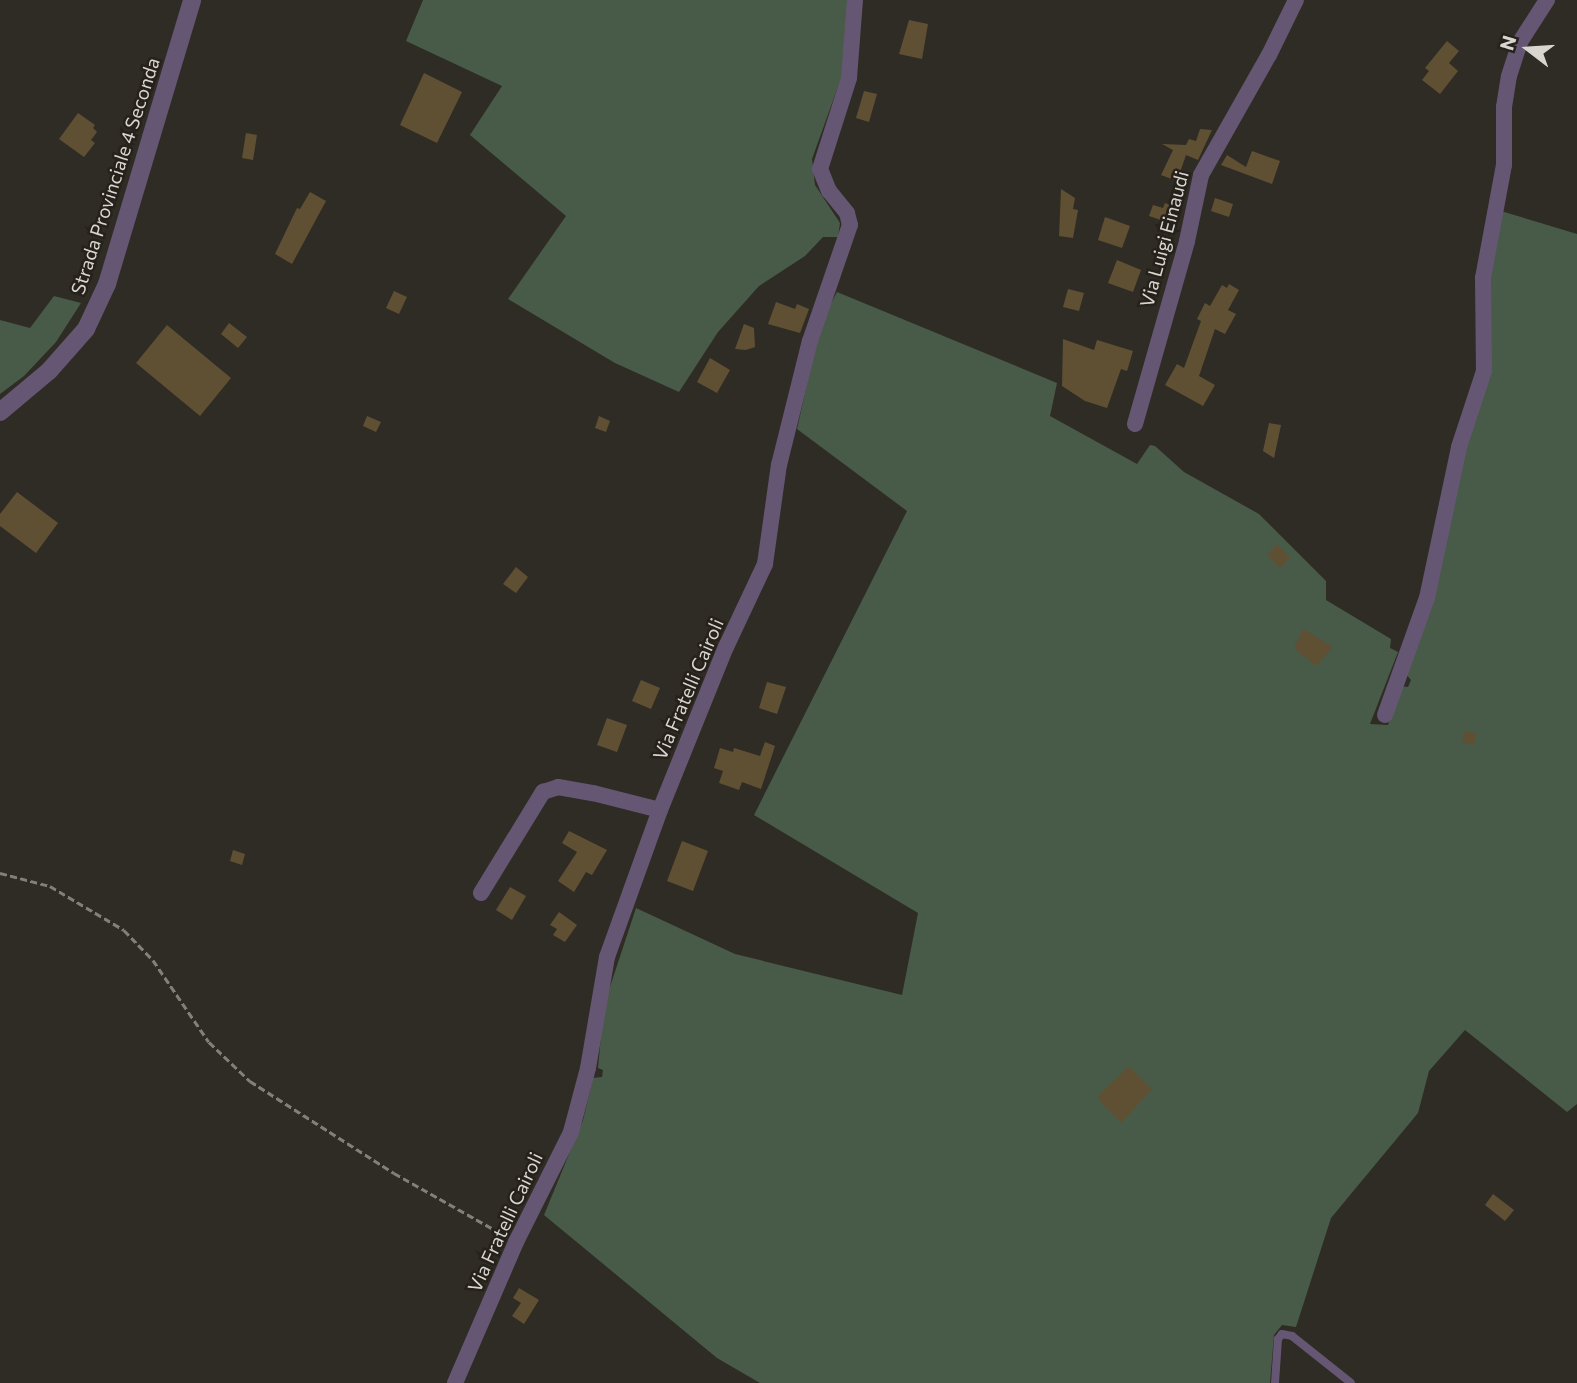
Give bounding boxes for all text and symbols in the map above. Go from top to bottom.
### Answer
north arrow [1493,14,1563,84]
text: N [1494,33,1521,53]
street label: Strada Provinciale 4 Seconda [66,55,164,297]
street label: Via Luigi Einaudi [1135,168,1193,310]
street label: Via Fratelli Cairoli [648,615,728,763]
street label: Via Fratelli Cairoli [463,1149,547,1295]

